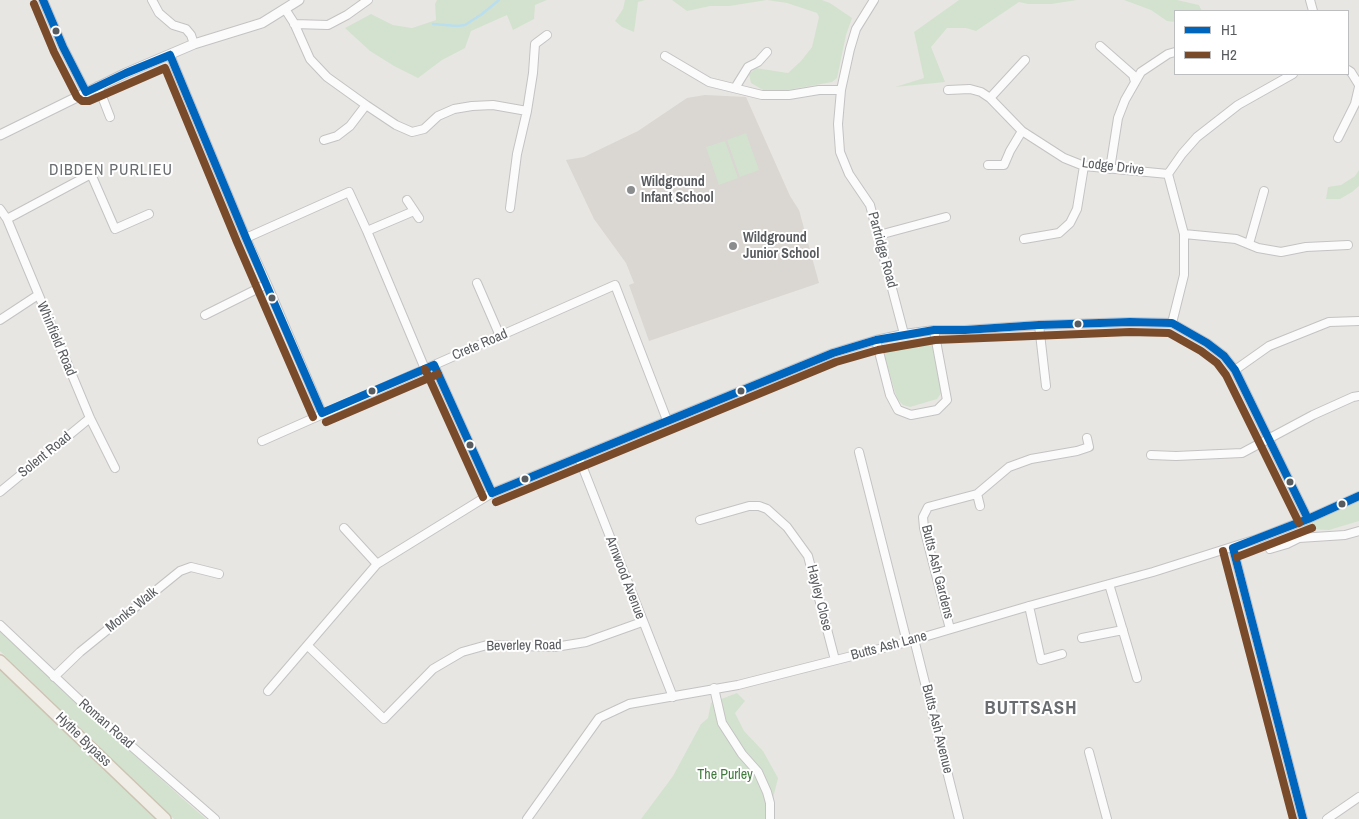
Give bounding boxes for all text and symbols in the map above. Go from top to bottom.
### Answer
legend [1174,10,1349,75]
text: H1 [1221,19,1237,40]
unlabelled marker [51,26,61,36]
text: H2 [1221,44,1237,65]
street label: Lodge Drive [1081,155,1145,179]
district label: DIBDEN PURLIEU [47,161,175,181]
place label: Wildground Infant School [641,174,714,206]
marker: Wildground Infant School [625,184,637,196]
street label: Partridge Road [864,210,900,290]
place label: Wildground Junior School [743,230,820,262]
marker: Wildground Junior School [727,240,739,252]
unlabelled marker [267,293,277,303]
street label: Whinfield Road [33,299,79,379]
unlabelled marker [1073,319,1083,329]
street label: Crete Road [450,326,510,364]
unlabelled marker [367,386,377,396]
unlabelled marker [736,386,746,396]
street label: Solent Road [15,429,75,481]
unlabelled marker [465,440,475,450]
unlabelled marker [520,474,530,484]
unlabelled marker [1285,477,1295,487]
unlabelled marker [1337,499,1347,509]
street label: Butts Ash Gardens [917,523,957,621]
street label: Arnwood Avenue [602,534,648,622]
street label: Hayley Close [803,563,835,633]
street label: Monks Walk [103,584,161,636]
street label: Butts Ash Lane [849,628,929,664]
street label: Beverley Road [486,637,562,655]
street label: Butts Ash Avenue [918,683,956,775]
street label: Roman Road [75,695,137,753]
district label: BUTTSASH [984,698,1078,720]
street label: Hythe Bypass [52,709,114,771]
park label: The Purley [697,767,753,783]

